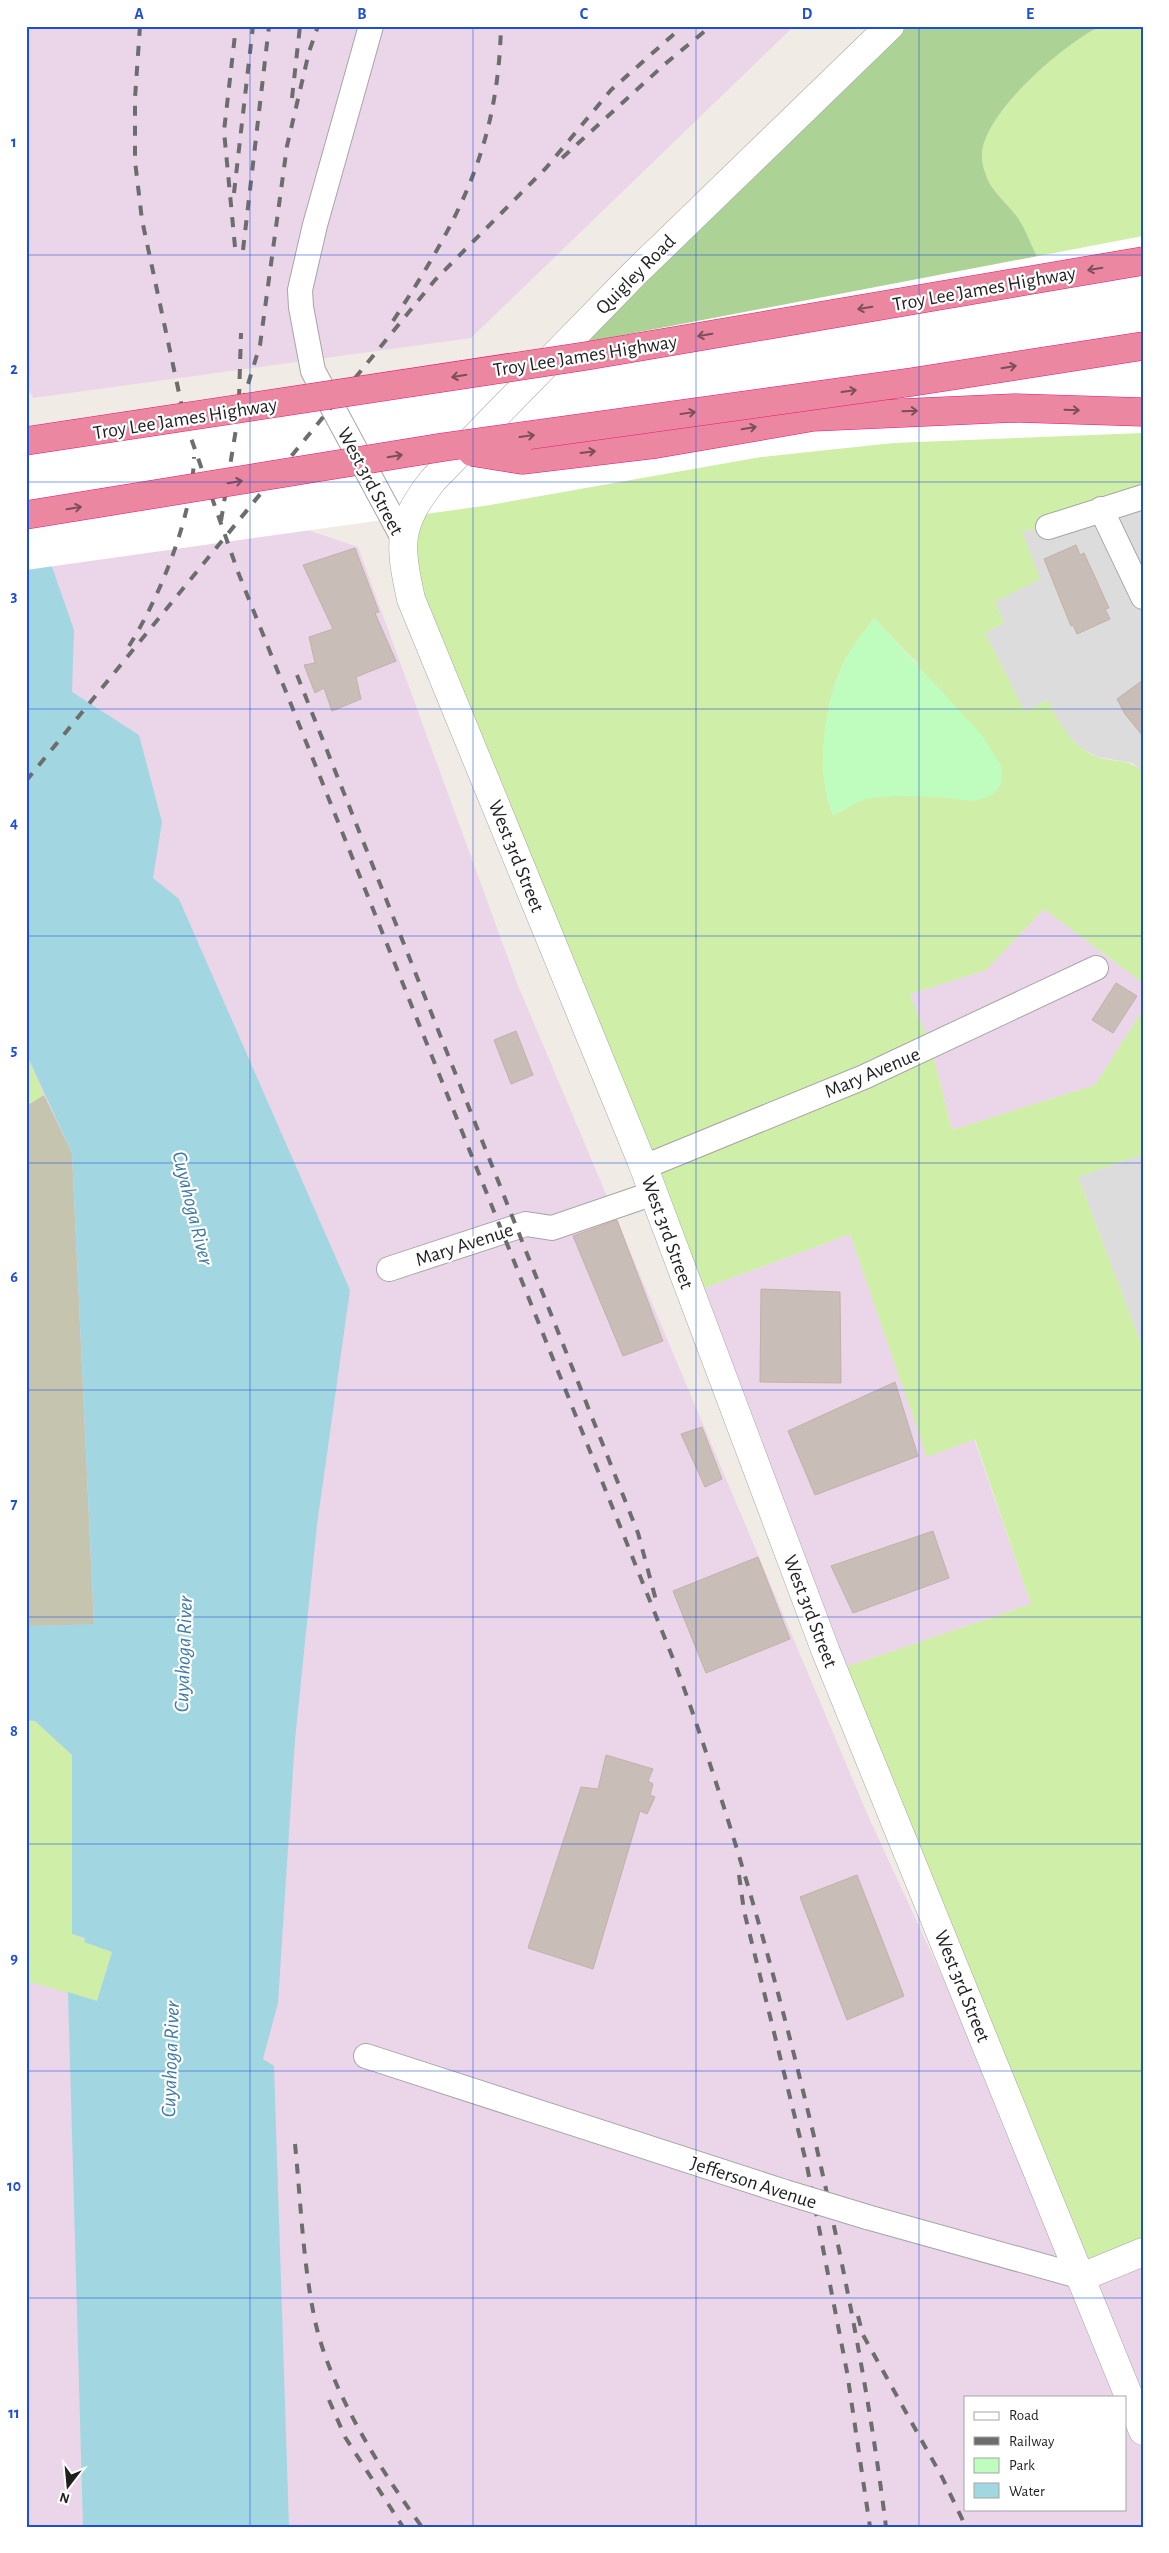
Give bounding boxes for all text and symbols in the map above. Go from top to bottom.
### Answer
text: A [134,6,144,22]
text: B [357,6,367,22]
text: C [580,6,589,22]
text: D [802,6,813,22]
text: E [1026,6,1034,22]
text: 1 [11,134,17,150]
street label: Quigley Road [592,231,679,318]
street label: Troy Lee James Highway [891,263,1078,315]
one-way arrow [1087,264,1103,274]
one-way arrow [858,303,874,313]
one-way arrow [698,331,714,341]
street label: Troy Lee James Highway [492,332,679,380]
text: 2 [10,361,18,377]
one-way arrow [1001,361,1017,371]
one-way arrow [451,371,467,381]
one-way arrow [840,385,856,395]
street label: Troy Lee James Highway [92,395,279,443]
one-way arrow [1064,405,1080,415]
one-way arrow [902,406,918,416]
one-way arrow [679,408,695,418]
one-way arrow [740,423,756,433]
street label: West 3rd Street [333,424,407,539]
one-way arrow [518,430,534,440]
one-way arrow [580,447,596,457]
one-way arrow [387,451,403,461]
one-way arrow [227,477,243,487]
one-way arrow [66,502,82,512]
text: 3 [11,588,18,604]
street label: West 3rd Street [485,798,548,916]
text: 4 [10,815,18,831]
text: 5 [11,1042,18,1058]
street label: Mary Avenue [822,1044,923,1102]
water label: Cuyahoga River [168,1149,217,1268]
street label: West 3rd Street [637,1173,697,1292]
street label: Mary Avenue [413,1220,516,1270]
text: 6 [10,1269,18,1285]
text: 7 [11,1496,18,1512]
street label: West 3rd Street [779,1552,841,1671]
water label: Cuyahoga River [171,1594,196,1713]
text: 8 [10,1723,18,1739]
street label: West 3rd Street [931,1928,994,2046]
text: 9 [10,1950,18,1966]
water label: Cuyahoga River [158,1999,183,2118]
street label: Jefferson Avenue [688,2153,819,2213]
text: 10 [7,2178,21,2194]
legend [964,2396,1126,2510]
text: 11 [8,2405,20,2421]
text: Road [1009,2408,1039,2423]
text: Railway [1009,2434,1055,2449]
text: Park [1009,2458,1035,2473]
north arrow [42,2460,92,2510]
text: Water [1009,2484,1045,2499]
text: N [58,2489,71,2506]

